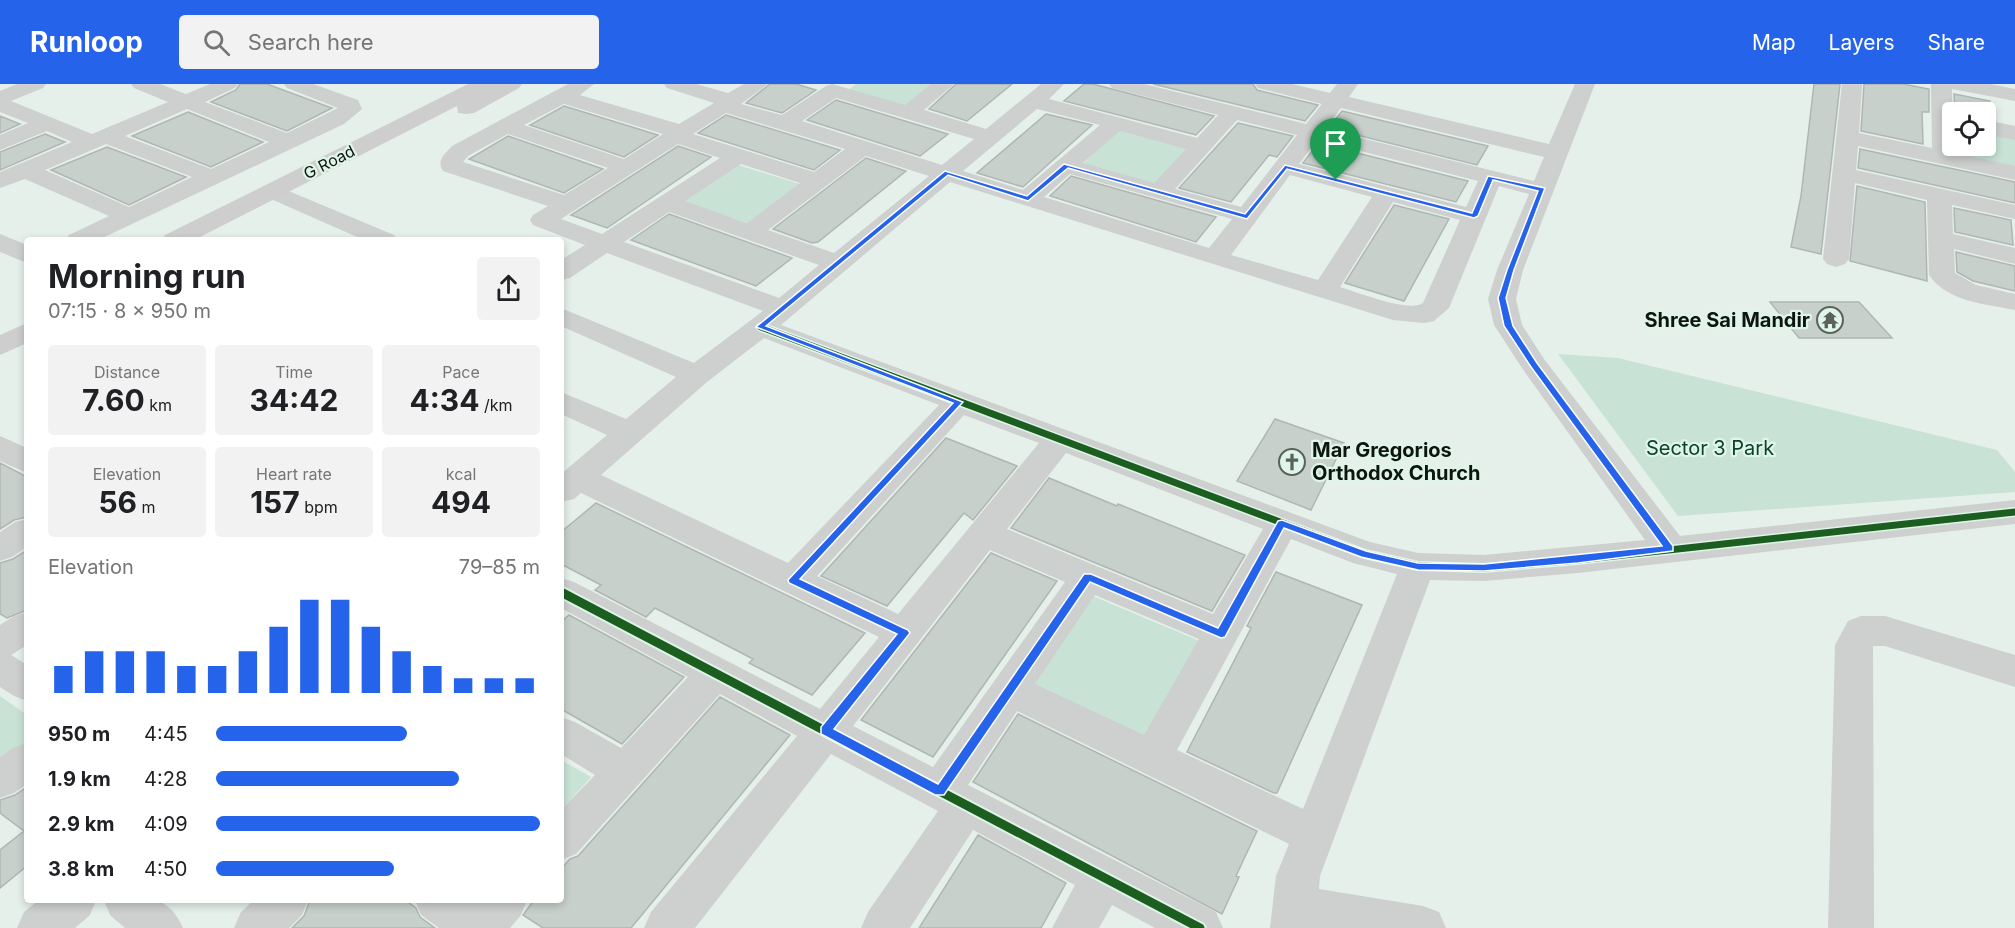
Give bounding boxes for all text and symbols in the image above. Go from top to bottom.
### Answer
search box [179,15,599,69]
text: Runloop [30,25,143,59]
icon: search [200,26,233,59]
text: Search here [248,29,374,55]
text: Map [1752,30,1796,55]
text: Layers [1829,30,1895,55]
text: Share [1928,30,1985,55]
map controls [1942,102,1996,156]
button: locate [1942,102,1996,156]
pin [1310,118,1361,180]
icon: arrive [1319,127,1352,160]
street label: G Road [300,141,358,183]
text: Morning run [48,256,246,296]
button: share [477,257,540,320]
text: 07:15 · 8 × 950 m [48,299,211,323]
temple icon: Shree Sai Mandir [1815,305,1845,335]
place label: Shree Sai Mandir [1645,308,1810,332]
text: Distance [94,362,160,382]
text: Time [275,362,313,382]
text: Pace [442,362,480,382]
text: 7.60 [82,382,145,418]
text: 34:42 [250,382,338,418]
text: 4:34 [409,382,479,418]
text: km [145,395,172,415]
text: /km [479,395,513,415]
park label: Sector 3 Park [1646,436,1774,460]
place label: Mar Gregorios Orthodox Church [1312,438,1480,485]
church icon: Mar Gregorios Orthodox Church [1277,447,1307,477]
text: Elevation [93,464,161,484]
text: Heart rate [256,464,332,484]
text: kcal [446,464,476,484]
text: 56 [98,484,137,520]
text: 157 [250,484,300,520]
text: 494 [431,484,491,520]
text: m [137,497,156,517]
text: bpm [300,497,338,517]
text: Elevation [48,555,134,579]
text: 79–85 m [459,555,540,579]
text: 950 m [48,722,110,746]
text: 4:45 [144,722,188,746]
text: 1.9 km [48,767,111,791]
text: 4:28 [144,767,187,791]
text: 2.9 km [48,812,115,836]
text: 4:09 [144,812,188,836]
text: 3.8 km [48,857,114,881]
text: 4:50 [144,857,187,881]

